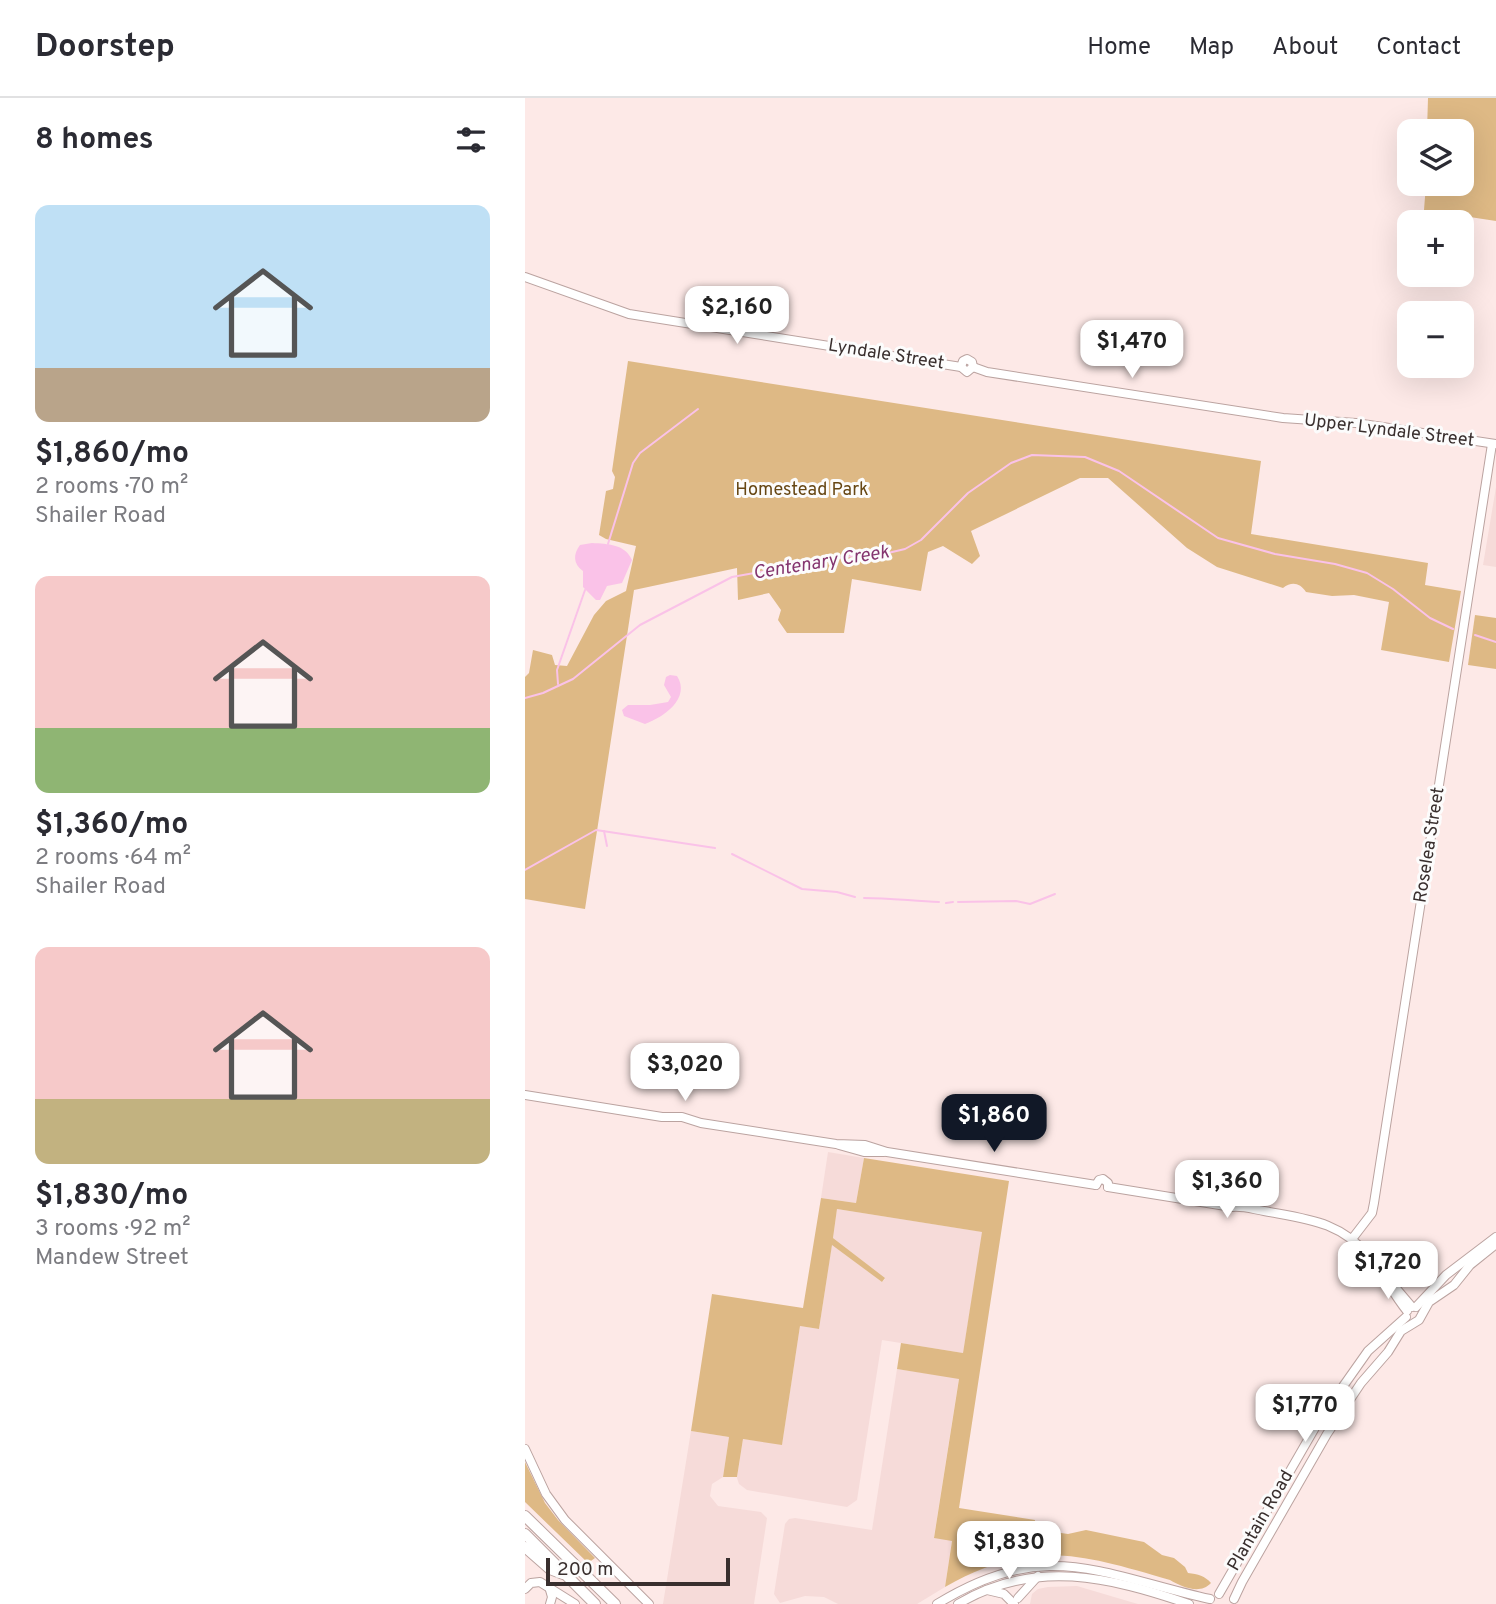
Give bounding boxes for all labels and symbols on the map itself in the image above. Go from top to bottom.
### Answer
pin: $2,160 [680,286,794,346]
pin: $1,470 [1075,320,1189,380]
street label: Lyndale Street [826,334,946,376]
street label: Upper Lyndale Street [1303,409,1475,453]
park label: Homestead Park [735,479,869,502]
water label: Centenary Creek [751,540,891,586]
street label: Roselea Street [1409,785,1451,905]
pin: $3,020 [628,1044,742,1103]
pin: $1,860 [937,1094,1051,1154]
pin: $1,360 [1170,1160,1284,1220]
pin: $1,720 [1331,1242,1445,1301]
pin: $1,770 [1248,1384,1362,1444]
street label: Plantain Road [1223,1467,1299,1575]
pin: $1,830 [952,1522,1066,1581]
scale bar [546,1555,730,1587]

